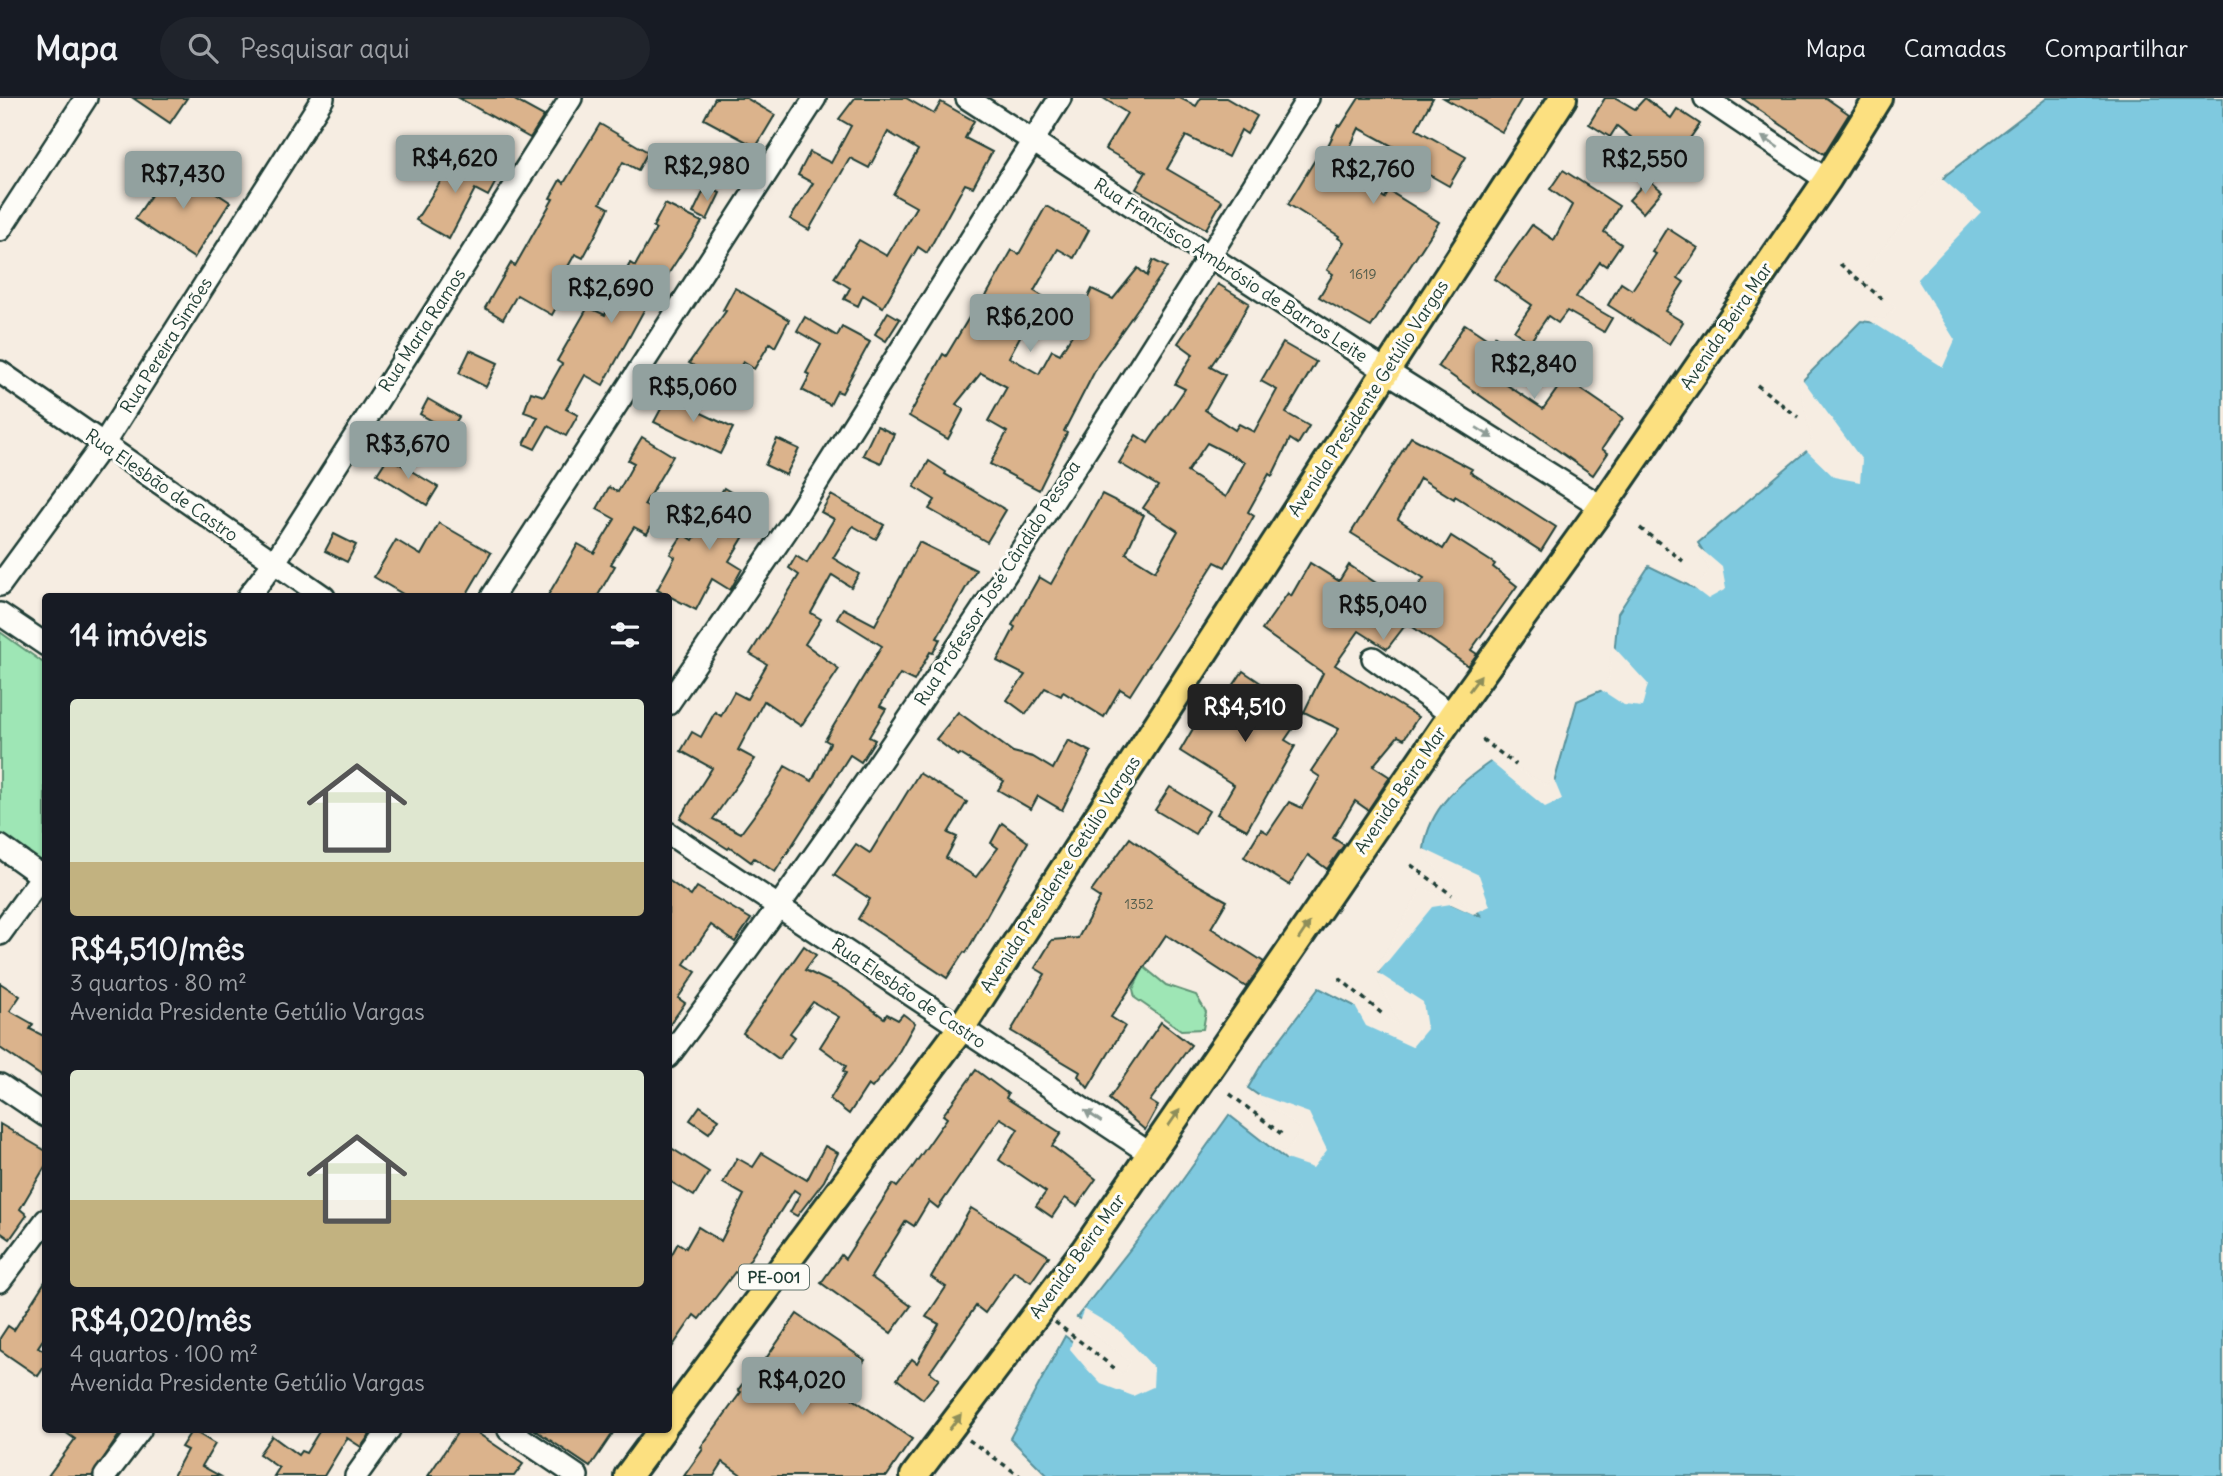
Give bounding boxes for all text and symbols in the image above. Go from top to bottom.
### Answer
search box [160,17,650,80]
text: Mapa [35,27,118,69]
icon: search [184,29,222,67]
text: Pesquisar aqui [240,32,410,65]
text: Mapa [1805,33,1866,63]
text: Camadas [1904,33,2007,63]
text: Compartilhar [2045,33,2188,63]
one-way arrow [1761,135,1779,149]
pin: R$4,620 [390,136,520,195]
pin: R$2,550 [1580,136,1710,196]
text: R$4,620 [412,143,498,172]
pin: R$2,980 [642,144,772,203]
text: R$2,550 [1602,144,1688,173]
pin: R$2,760 [1308,146,1438,206]
text: R$2,980 [664,151,750,180]
pin: R$7,430 [118,152,248,211]
text: R$2,760 [1331,154,1415,183]
text: R$7,430 [141,159,225,188]
street label: Rua Francisco Ambrósio de Barros Leite [1090,173,1372,367]
street label: Avenida Beira Mar [1675,257,1778,394]
street label: Rua Maria Ramos [373,264,471,396]
house number: 1619 [1349,265,1377,283]
pin: R$2,690 [546,266,676,325]
street label: Rua Pereira Simões [115,273,217,417]
text: R$2,690 [568,273,654,302]
street label: Avenida Presidente Getúlio Vargas [1283,275,1453,521]
pin: R$6,200 [965,294,1095,354]
text: R$6,200 [986,302,1074,331]
pin: R$2,840 [1469,342,1599,401]
text: R$2,840 [1491,349,1577,378]
pin: R$5,060 [628,364,758,424]
text: R$5,060 [649,372,737,401]
pin: R$3,670 [343,422,473,481]
street label: Rua Elesbão de Castro [81,424,243,546]
one-way arrow [1475,427,1495,440]
text: R$3,670 [366,429,450,458]
street label: Rua Professor José Cândido Pessoa [909,456,1085,710]
pin: R$2,640 [644,492,774,552]
text: R$2,640 [666,500,752,529]
pin: R$5,040 [1318,582,1448,642]
text: R$5,040 [1339,590,1428,619]
text: 14 imóveis [70,616,207,654]
icon: filters [606,616,644,654]
one-way arrow [1467,674,1481,692]
pin: R$4,510 [1180,684,1310,744]
text: R$4,510 [1204,692,1286,721]
street label: Avenida Beira Mar [1349,721,1452,858]
icon: home [294,745,420,871]
street label: Avenida Presidente Getúlio Vargas [975,751,1145,997]
house number: 1352 [1124,895,1154,913]
one-way arrow [1297,921,1310,941]
text: R$4,510/mês [70,930,245,968]
street label: Rua Elesbão de Castro [827,933,991,1053]
text: 3 quartos · 80 m² [70,968,247,997]
text: Avenida Presidente Getúlio Vargas [70,997,425,1026]
one-way arrow [1083,1109,1102,1122]
one-way arrow [1167,1109,1181,1127]
icon: home [294,1116,420,1242]
street label: Avenida Beira Mar [1024,1189,1130,1323]
road number: PE-001 [739,1264,809,1289]
text: R$4,020/mês [70,1301,252,1339]
text: 4 quartos · 100 m² [70,1339,258,1368]
pin: R$4,020 [737,1358,867,1417]
text: R$4,020 [758,1365,846,1394]
text: Avenida Presidente Getúlio Vargas [70,1368,425,1397]
one-way arrow [947,1413,962,1431]

